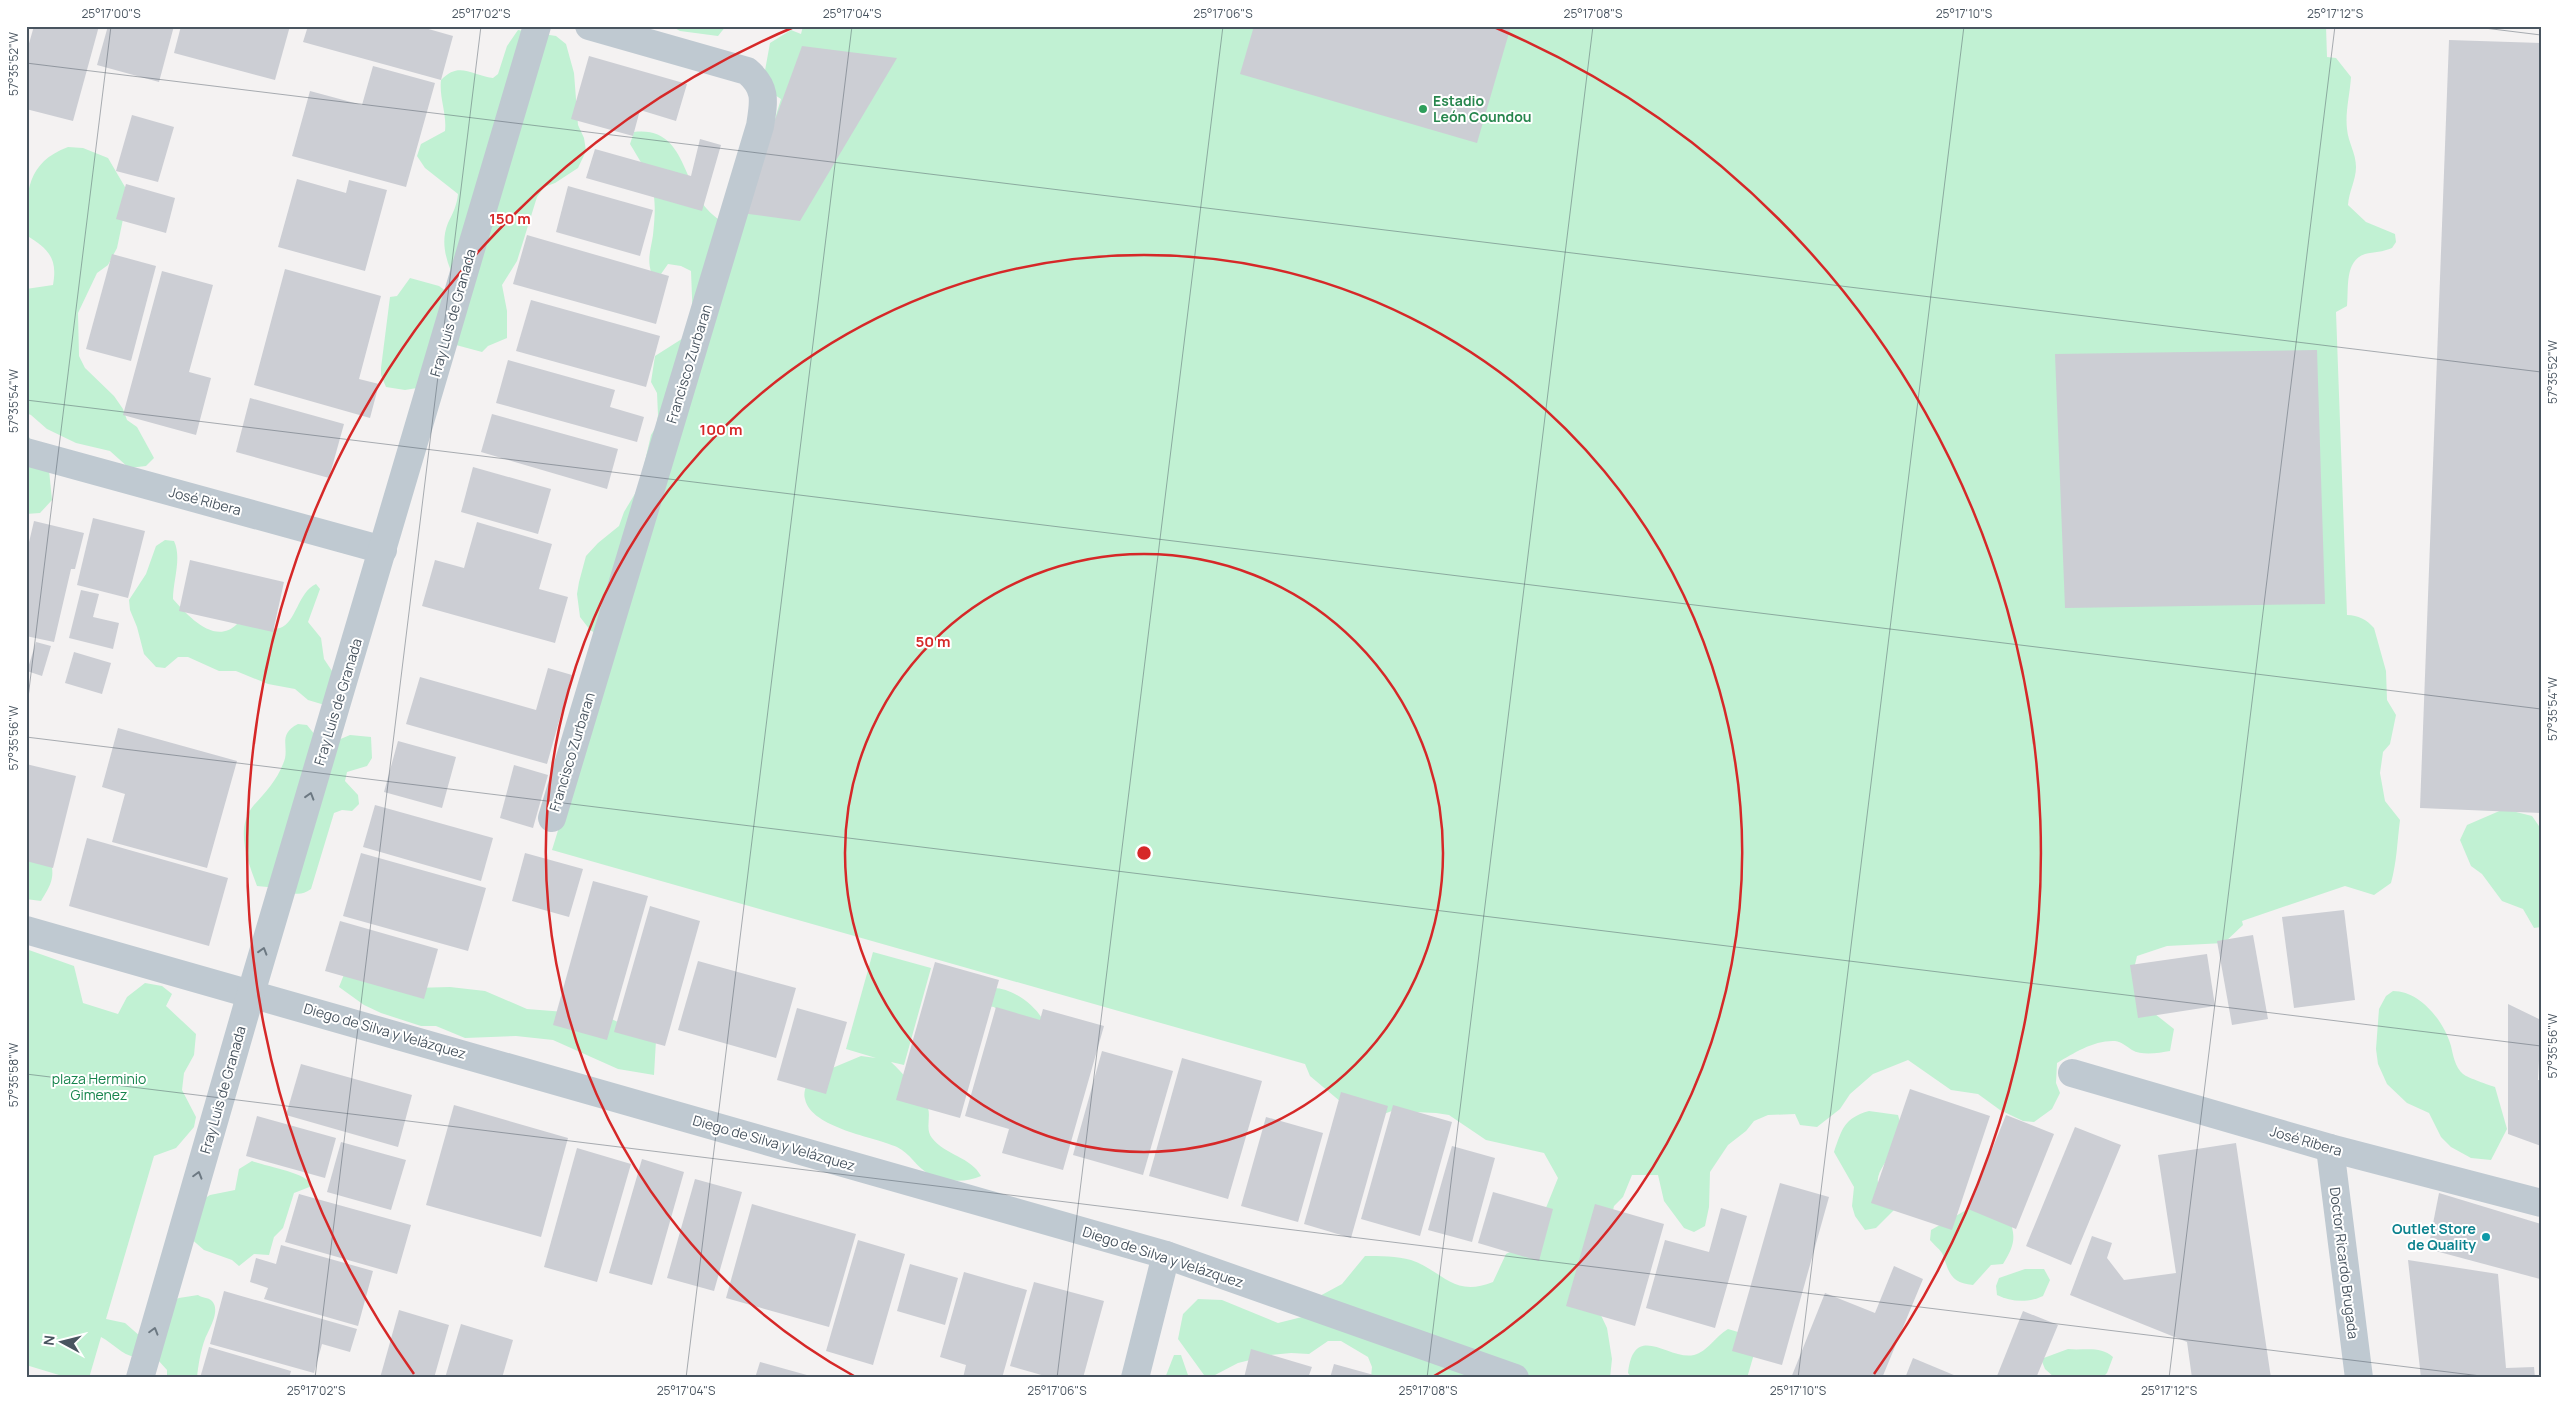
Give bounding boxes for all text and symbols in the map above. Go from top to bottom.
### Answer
text: 25°17'00"S [81,5,141,22]
text: 25°17'02"S [452,5,510,22]
text: 25°17'04"S [823,5,881,22]
text: 25°17'06"S [1193,5,1253,22]
text: 25°17'08"S [1564,5,1622,22]
text: 25°17'10"S [1936,5,1992,22]
text: 25°17'12"S [2307,5,2363,22]
text: 57°35'52"W [5,31,22,96]
place label: Estadio León Coundou [1433,91,1532,126]
marker: Estadio León Coundou [1417,103,1429,115]
text: 150 m [489,208,531,229]
street label: Fray Luis de Granada [425,247,480,379]
street label: Francisco Zurbaran [661,302,716,426]
text: 57°35'52"W [2544,339,2561,404]
text: 57°35'54"W [5,368,22,433]
text: 100 m [700,419,742,440]
street label: José Ribera [167,482,243,519]
text: 50 m [915,631,951,652]
street label: Fray Luis de Granada [309,636,366,768]
text: 57°35'54"W [2544,676,2561,741]
street label: Francisco Zurbaran [544,690,599,814]
text: 57°35'56"W [5,705,22,770]
one-way arrow [304,792,314,800]
centre of rings [1135,844,1153,862]
one-way arrow [258,948,268,956]
street label: Diego de Silva y Velázquez [302,998,469,1063]
text: 57°35'56"W [2544,1013,2561,1078]
street label: Fray Luis de Granada [195,1024,250,1156]
text: 57°35'58"W [5,1042,22,1107]
park label: plaza Herminio Gimenez [52,1069,146,1104]
street label: Diego de Silva y Velázquez [691,1110,858,1175]
street label: José Ribera [2268,1121,2344,1160]
one-way arrow [193,1171,203,1179]
street label: Doctor Ricardo Brugada [2326,1186,2363,1340]
place label: Outlet Store de Quality [2392,1219,2476,1254]
street label: Diego de Silva y Velázquez [1080,1222,1246,1292]
marker: Outlet Store de Quality [2480,1231,2492,1243]
north arrow [38,1316,88,1366]
one-way arrow [148,1327,158,1335]
text: N [39,1334,59,1347]
text: 25°17'02"S [287,1382,345,1399]
text: 25°17'04"S [657,1382,715,1399]
text: 25°17'06"S [1027,1382,1087,1399]
text: 25°17'08"S [1399,1382,1457,1399]
text: 25°17'10"S [1770,1382,1826,1399]
text: 25°17'12"S [2141,1382,2197,1399]

